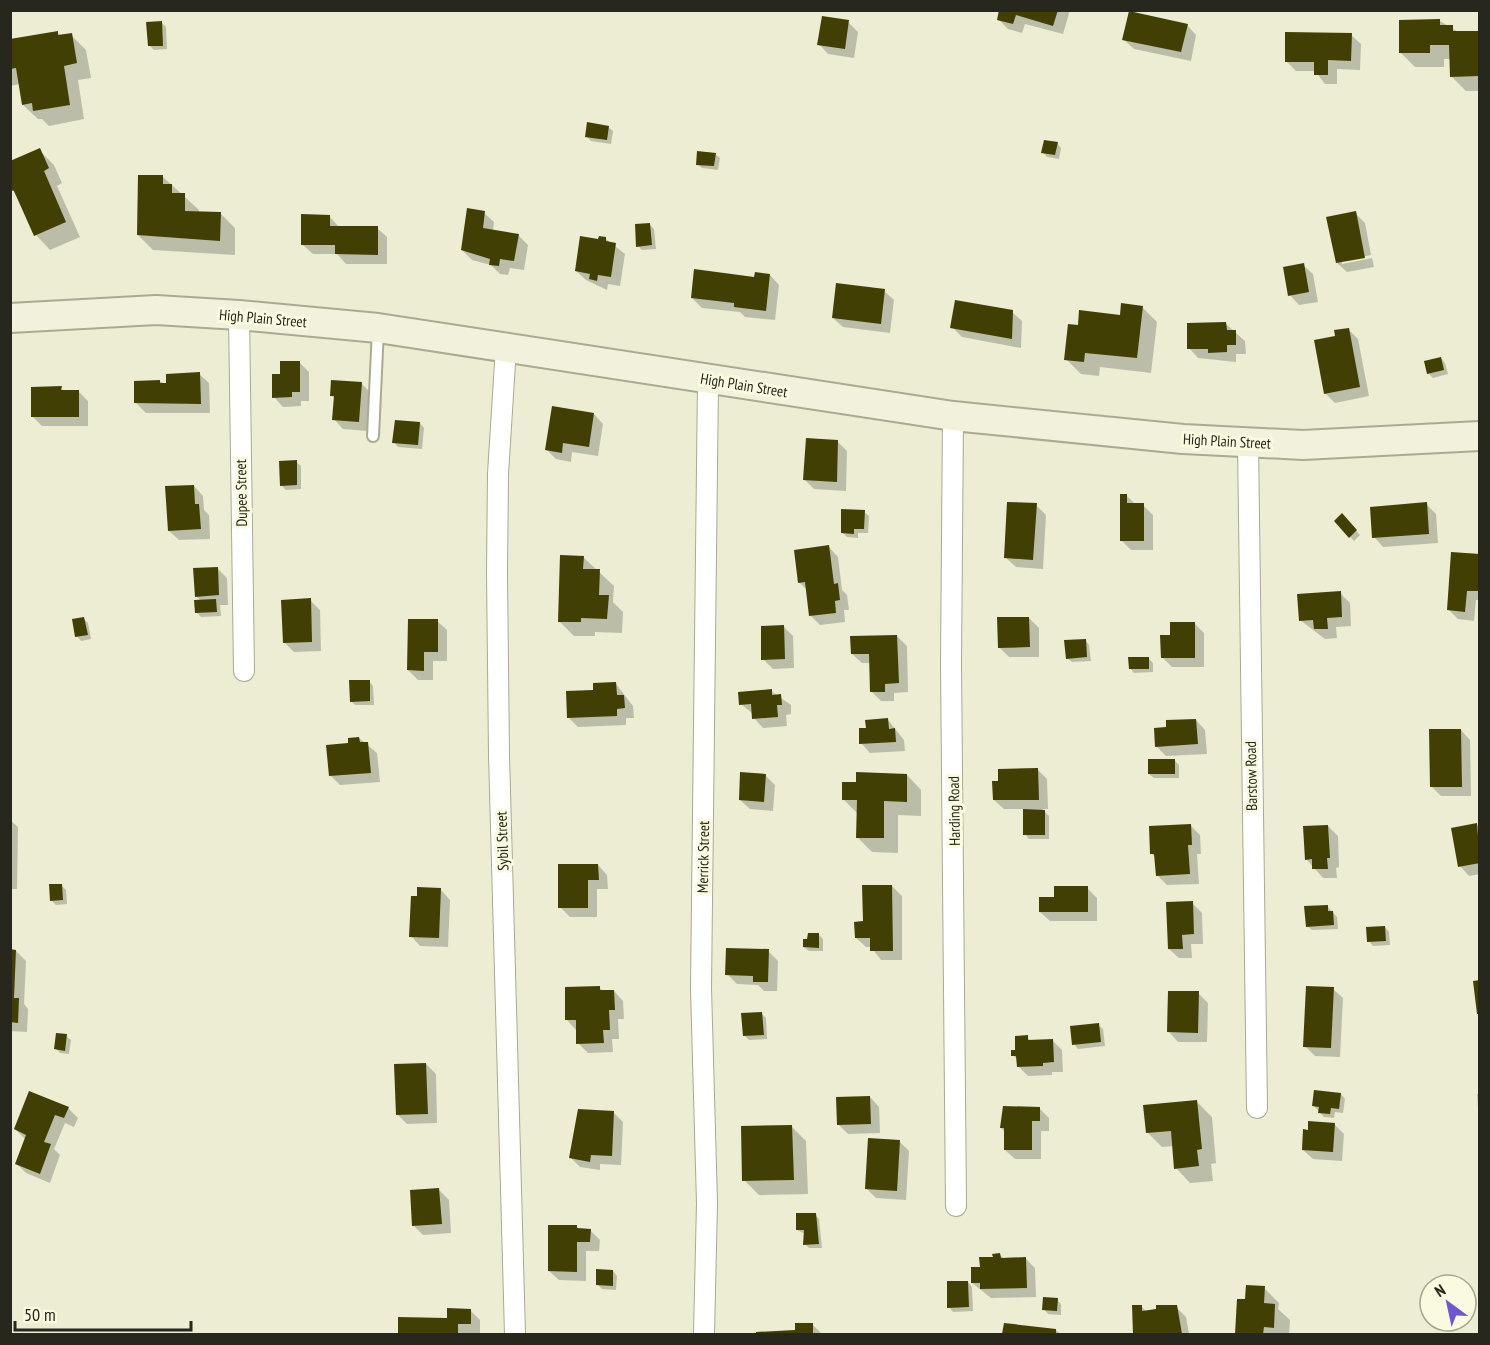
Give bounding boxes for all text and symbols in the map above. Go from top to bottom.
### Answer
street label: High Plain Street [218,305,308,331]
street label: High Plain Street [699,369,789,401]
street label: High Plain Street [1183,429,1271,453]
street label: Dupee Street [231,459,251,527]
street label: Barstow Road [1241,741,1261,811]
street label: Harding Road [944,776,964,846]
street label: Sybil Street [491,811,513,871]
street label: Merrick Street [693,821,713,893]
north arrow [1418,1273,1478,1333]
text: N [1431,1280,1449,1301]
scale bar [15,1294,190,1332]
text: 50 m [24,1303,56,1326]

